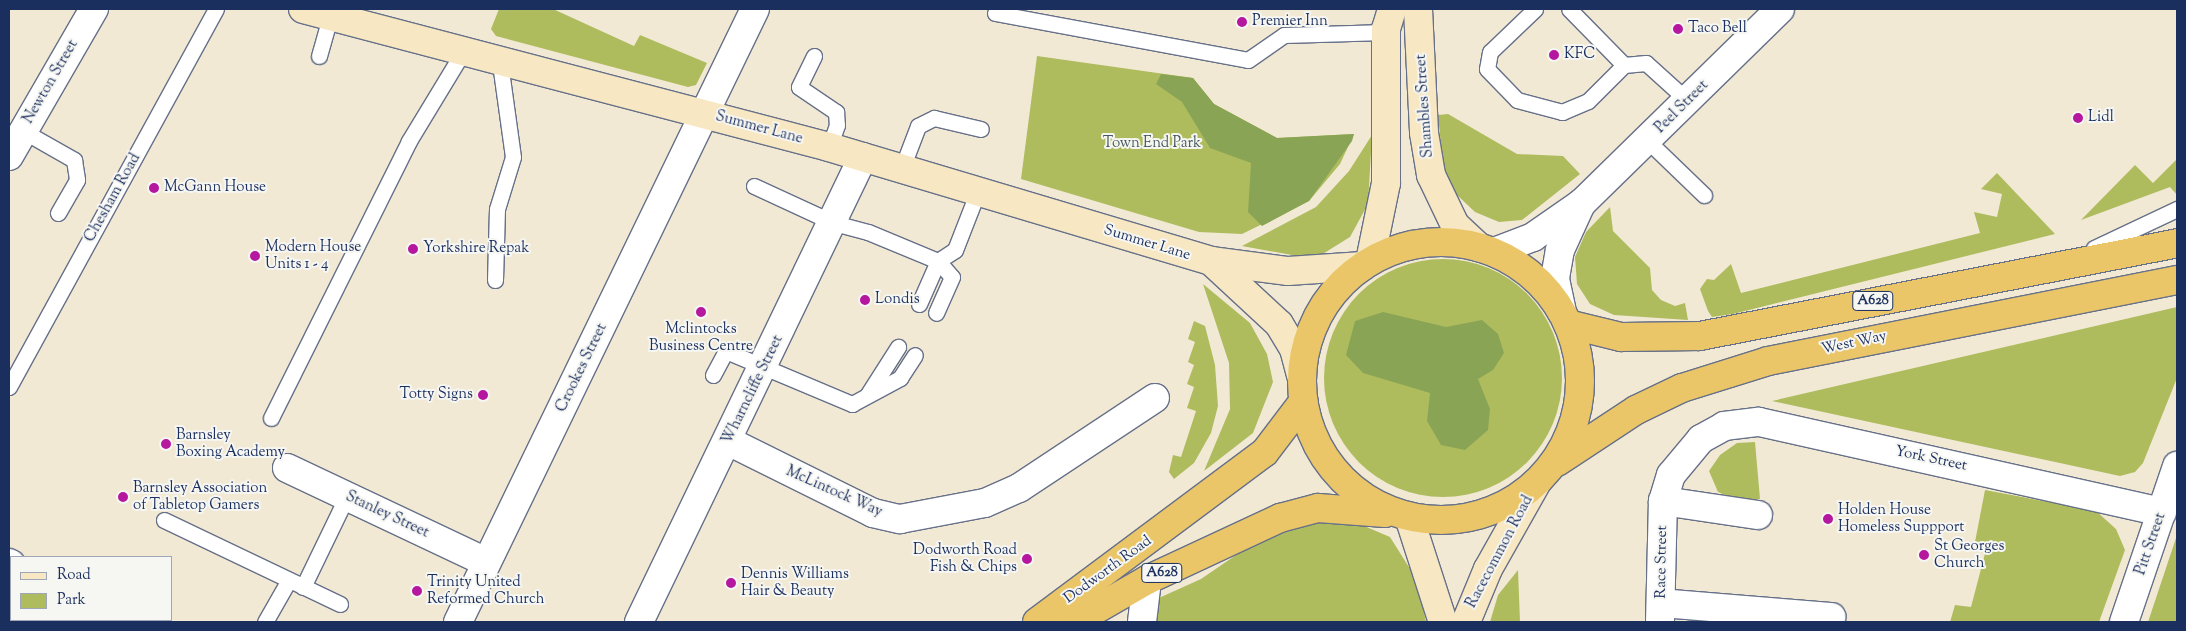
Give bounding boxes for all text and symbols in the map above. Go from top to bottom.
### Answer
place label: Premier Inn [1252,13,1328,31]
marker: Premier Inn [1236,16,1248,28]
place label: Taco Bell [1688,20,1747,38]
marker: Taco Bell [1672,23,1684,35]
street label: Newton Street [20,37,82,127]
place label: KFC [1564,46,1595,64]
marker: KFC [1548,49,1560,61]
street label: Shambles Street [1412,54,1438,158]
street label: Peel Street [1652,77,1712,137]
street label: Summer Lane [713,108,805,148]
place label: Lidl [2088,109,2114,127]
marker: Lidl [2072,112,2084,124]
park label: Town End Park [1103,135,1201,153]
street label: Chesham Road [81,150,145,246]
place label: McGann House [164,179,266,197]
marker: McGann House [148,182,160,194]
street label: Summer Lane [1101,221,1193,265]
place label: Modern House Units 1 - 4 [265,238,361,273]
place label: Yorkshire Repak [423,240,529,258]
marker: Yorkshire Repak [407,243,419,255]
marker: Modern House Units 1 - 4 [249,250,261,262]
road number: A628 [1852,290,1894,312]
place label: Londis [875,291,920,309]
marker: Londis [859,294,871,306]
marker: Mclintocks Business Centre [695,306,707,318]
place label: Mclintocks Business Centre [649,320,753,355]
street label: Crookes Street [553,321,611,415]
street label: West Way [1820,327,1888,359]
street label: Wharncliffe Street [719,332,787,448]
place label: Totty Signs [400,386,473,404]
marker: Totty Signs [477,389,489,401]
place label: Barnsley Boxing Academy [176,426,285,461]
marker: Barnsley Boxing Academy [160,438,172,450]
street label: York Street [1893,443,1969,475]
street label: McLintock Way [783,463,885,521]
place label: Barnsley Association of Tabletop Gamers [133,479,267,514]
street label: Stanley Street [342,488,432,542]
marker: Barnsley Association of Tabletop Gamers [117,491,129,503]
street label: Racecommon Road [1463,493,1537,611]
place label: Holden House Homeless Suppport [1838,501,1964,536]
street label: Pitt Street [2132,511,2170,577]
marker: Holden House Homeless Suppport [1822,513,1834,525]
street label: Race Street [1652,525,1672,599]
street label: Dodworth Road [1061,532,1155,608]
place label: St Georges Church [1934,537,2004,572]
place label: Dodworth Road Fish & Chips [913,541,1017,576]
marker: St Georges Church [1918,549,1930,561]
marker: Dodworth Road Fish & Chips [1021,553,1033,565]
legend [10,556,172,621]
road number: A628 [1141,562,1183,584]
text: Road [57,565,91,586]
place label: Dennis Williams Hair & Beauty [741,565,849,600]
place label: Trinity United Reformed Church [427,573,544,608]
marker: Dennis Williams Hair & Beauty [725,577,737,589]
marker: Trinity United Reformed Church [411,585,423,597]
text: Park [57,590,86,611]

